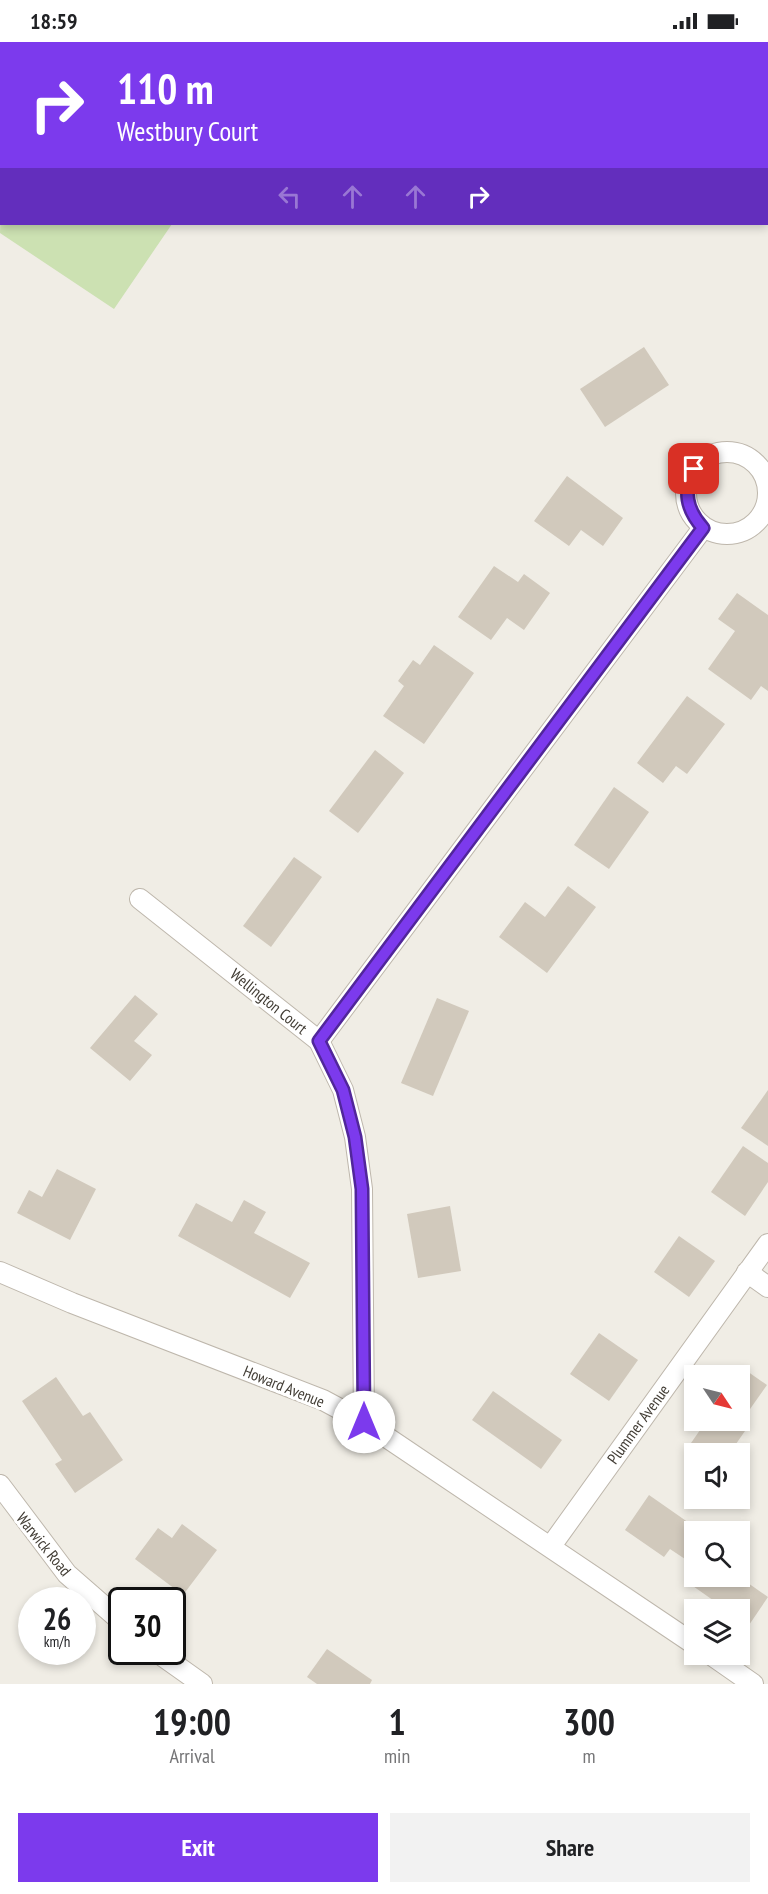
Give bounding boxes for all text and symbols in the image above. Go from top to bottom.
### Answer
text: 18:59 [30,7,78,35]
text: 110 m [117,61,214,116]
icon: right [18,66,96,144]
text: Westbury Court [117,114,258,148]
icon: left [273,180,306,213]
icon: ahead [336,180,369,213]
icon: ahead [399,180,432,213]
icon: right [462,180,495,213]
pin [668,443,719,494]
icon: arrive [677,452,710,485]
street label: Wellington Court [227,964,312,1038]
street label: Howard Avenue [240,1361,328,1411]
north arrow [684,1365,750,1431]
map controls [684,1365,750,1665]
street label: Plummer Avenue [603,1380,673,1468]
position arrow [332,1390,396,1454]
button: sound [684,1443,750,1509]
street label: Warwick Road [12,1508,76,1580]
button: search [684,1521,750,1587]
speed limit sign: 30 [108,1587,186,1665]
text: 26 [43,1599,71,1638]
button: layers [684,1599,750,1665]
text: km/h [44,1632,70,1651]
text: 19:00 [153,1698,231,1745]
text: 1 [388,1698,406,1745]
text: 300 [563,1698,615,1745]
text: Arrival [169,1743,215,1769]
text: min [384,1743,410,1769]
text: m [583,1743,596,1769]
button: Exit [18,1813,378,1882]
button: Share [390,1813,750,1882]

